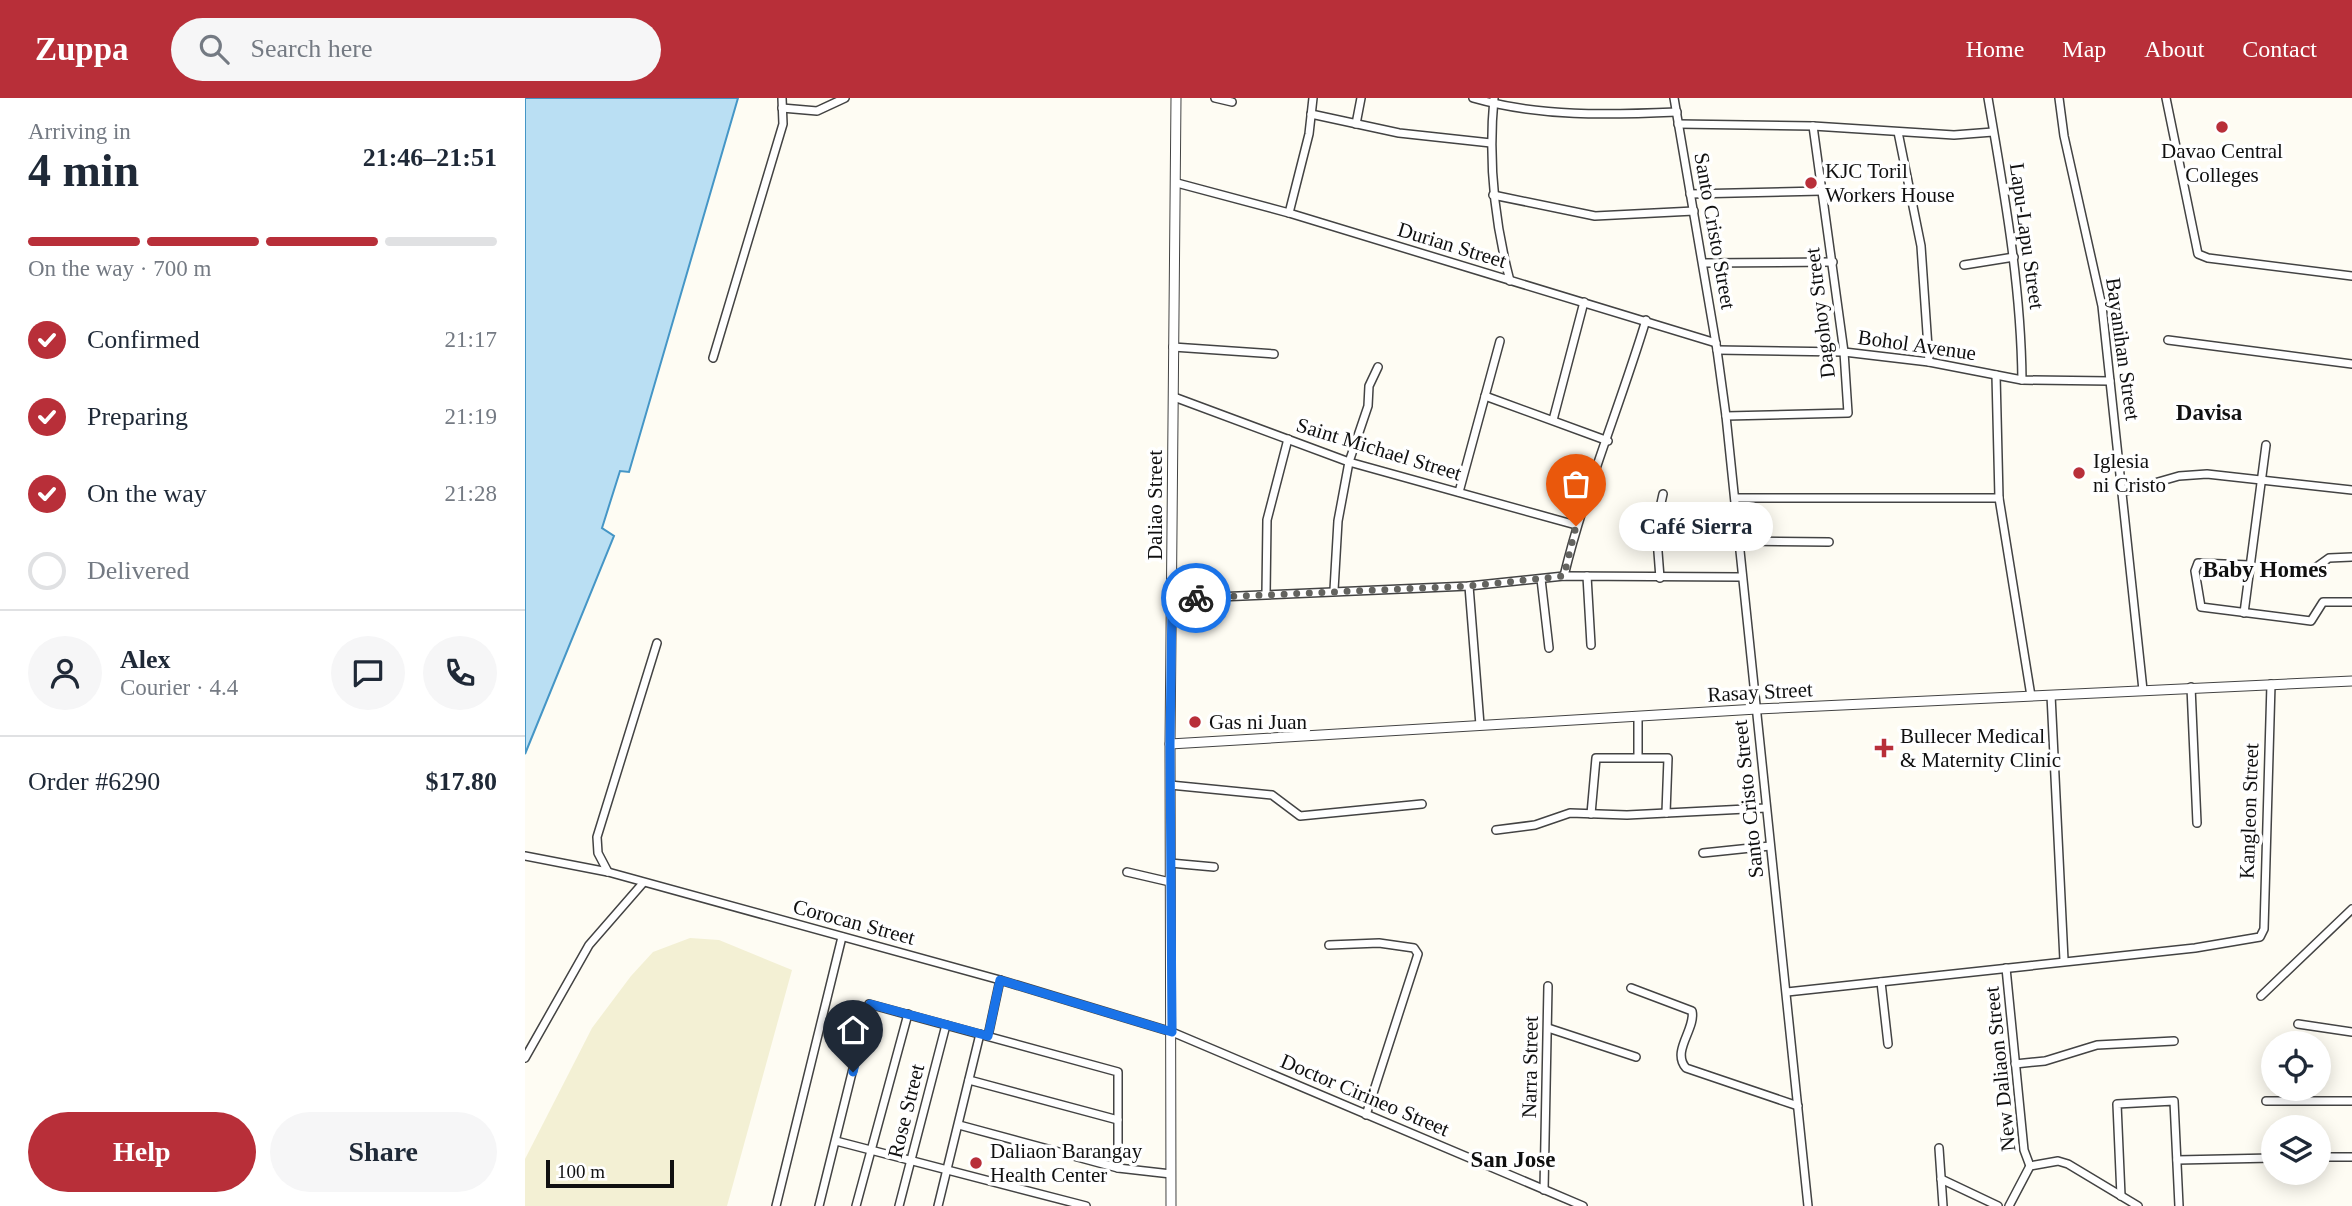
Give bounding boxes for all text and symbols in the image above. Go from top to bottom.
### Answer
search box [171,18,661,81]
icon: search [195,30,233,68]
text: Zuppa [35,31,129,67]
text: Search here [251,34,373,63]
text: Home [1966,36,2024,62]
text: Map [2062,36,2106,62]
text: About [2144,36,2204,62]
text: Contact [2242,36,2317,62]
text: Arriving in [28,119,131,144]
marker: Davao Central Colleges [2214,119,2230,135]
place label: Davao Central Colleges [2161,139,2283,187]
text: 21:46–21:51 [363,143,497,172]
text: 4 min [28,145,139,196]
street label: Santo Cristo Street [1689,151,1741,311]
place label: KJC Toril Workers House [1825,159,1955,207]
street label: Lapu-Lapu Street [2005,161,2049,311]
marker: KJC Toril Workers House [1803,175,1819,191]
street label: Durian Street [1395,217,1509,273]
street label: Dagohoy Street [1800,246,1840,380]
text: On the way · 700 m [28,256,211,281]
street label: Bayanihan Street [2101,276,2145,422]
icon: check [28,321,66,359]
text: Confirmed [87,325,200,354]
street label: Bohol Avenue [1856,325,1978,365]
text: 21:17 [445,327,497,352]
icon: check [28,398,66,436]
district label: Davisa [2176,400,2243,425]
text: Preparing [87,402,188,431]
text: 21:19 [445,404,497,429]
street label: Saint Michael Street [1294,412,1465,486]
place label: Iglesia ni Cristo [2093,449,2166,497]
street label: Daliao Street [1143,450,1167,560]
pin [1546,454,1606,526]
icon: bag [1557,465,1595,503]
marker: Iglesia ni Cristo [2071,465,2087,481]
icon: check [28,475,66,513]
text: On the way [87,479,207,508]
text: 21:28 [445,481,497,506]
callout: Café Sierra [1618,502,1772,550]
text: Café Sierra [1639,514,1753,539]
text: Delivered [87,556,190,585]
district label: Baby Homes [2203,557,2327,582]
courier [1161,563,1231,633]
icon: bike [1177,579,1215,617]
button: person [28,636,102,710]
button: chat [331,636,405,710]
button: phone [423,636,497,710]
text: Alex [120,645,171,674]
text: Courier · 4.4 [120,675,238,700]
street label: Rasay Street [1707,677,1813,707]
place label: Gas ni Juan [1209,710,1307,734]
marker: Gas ni Juan [1187,714,1203,730]
street label: Santo Cristo Street [1728,719,1768,879]
place label: Bullecer Medical & Maternity Clinic [1900,724,2061,772]
marker: Bullecer Medical & Maternity Clinic [1874,738,1894,758]
street label: Kangleon Street [2235,743,2263,879]
text: Order #6290 [28,767,160,796]
text: $17.80 [426,767,497,796]
street label: Corocan Street [790,894,918,950]
street label: New Daliaon Street [1979,985,2021,1153]
pin [823,1000,883,1072]
icon: home [834,1011,872,1049]
street label: Narra Street [1517,1016,1543,1118]
map controls [2261,1031,2331,1185]
button: locate [2261,1031,2331,1101]
street label: Doctor Cirineo Street [1277,1049,1453,1141]
street label: Rose Street [883,1061,929,1161]
button: Help [28,1112,256,1192]
button: Share [270,1112,497,1192]
button: layers [2261,1115,2331,1185]
place label: Daliaon Barangay Health Center [990,1139,1143,1187]
district label: San Jose [1471,1147,1556,1172]
marker: Daliaon Barangay Health Center [968,1155,984,1171]
scale bar [546,1157,674,1189]
text: 100 m [557,1161,605,1182]

